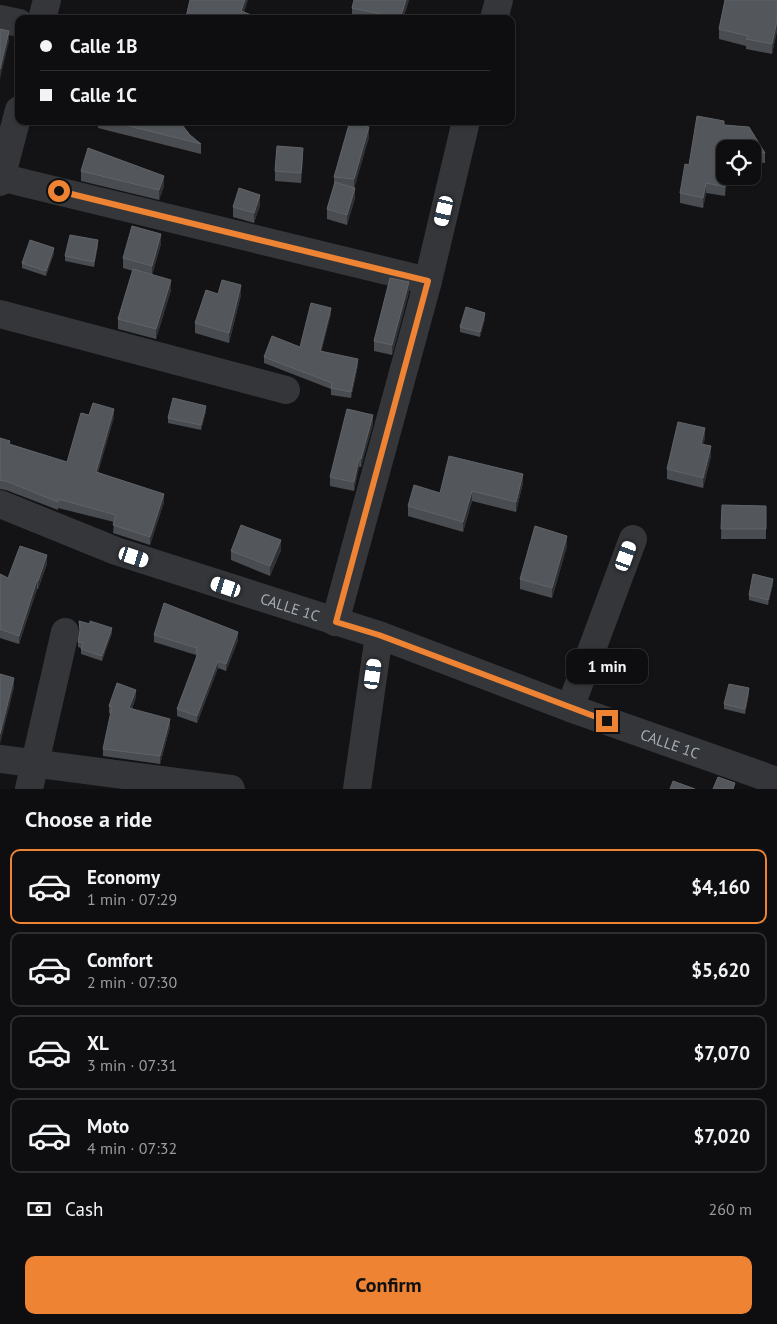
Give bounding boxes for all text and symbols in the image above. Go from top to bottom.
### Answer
text: Calle 1B [70,34,137,58]
text: Calle 1C [70,83,137,107]
map controls [716,140,761,185]
button: locate [716,140,761,185]
route start [48,180,70,202]
car [433,195,454,227]
car [613,539,638,573]
car [117,545,150,569]
car [209,575,242,599]
street label: CALLE 1C [258,588,322,625]
callout: 1 min [566,648,648,684]
text: 1 min [587,656,627,676]
car [363,658,382,690]
route end [596,710,618,732]
street label: CALLE 1C [638,724,702,762]
text: Choose a ride [25,805,152,833]
icon: car [27,864,72,909]
text: Economy [87,865,160,889]
text: $4,160 [691,875,750,899]
text: 1 min · 07:29 [87,889,177,909]
icon: car [27,947,72,992]
text: Comfort [87,948,153,972]
text: $5,620 [691,958,750,982]
text: 2 min · 07:30 [87,972,177,992]
icon: car [27,1030,72,1075]
text: XL [87,1031,109,1055]
text: $7,070 [694,1041,750,1065]
text: 3 min · 07:31 [87,1055,177,1075]
icon: car [27,1113,72,1158]
text: Moto [87,1114,129,1138]
text: $7,020 [694,1124,750,1148]
text: 4 min · 07:32 [87,1138,177,1158]
icon: cash [25,1195,53,1223]
text: Cash [65,1197,103,1221]
text: 260 m [709,1199,752,1219]
button: Confirm [25,1256,752,1314]

